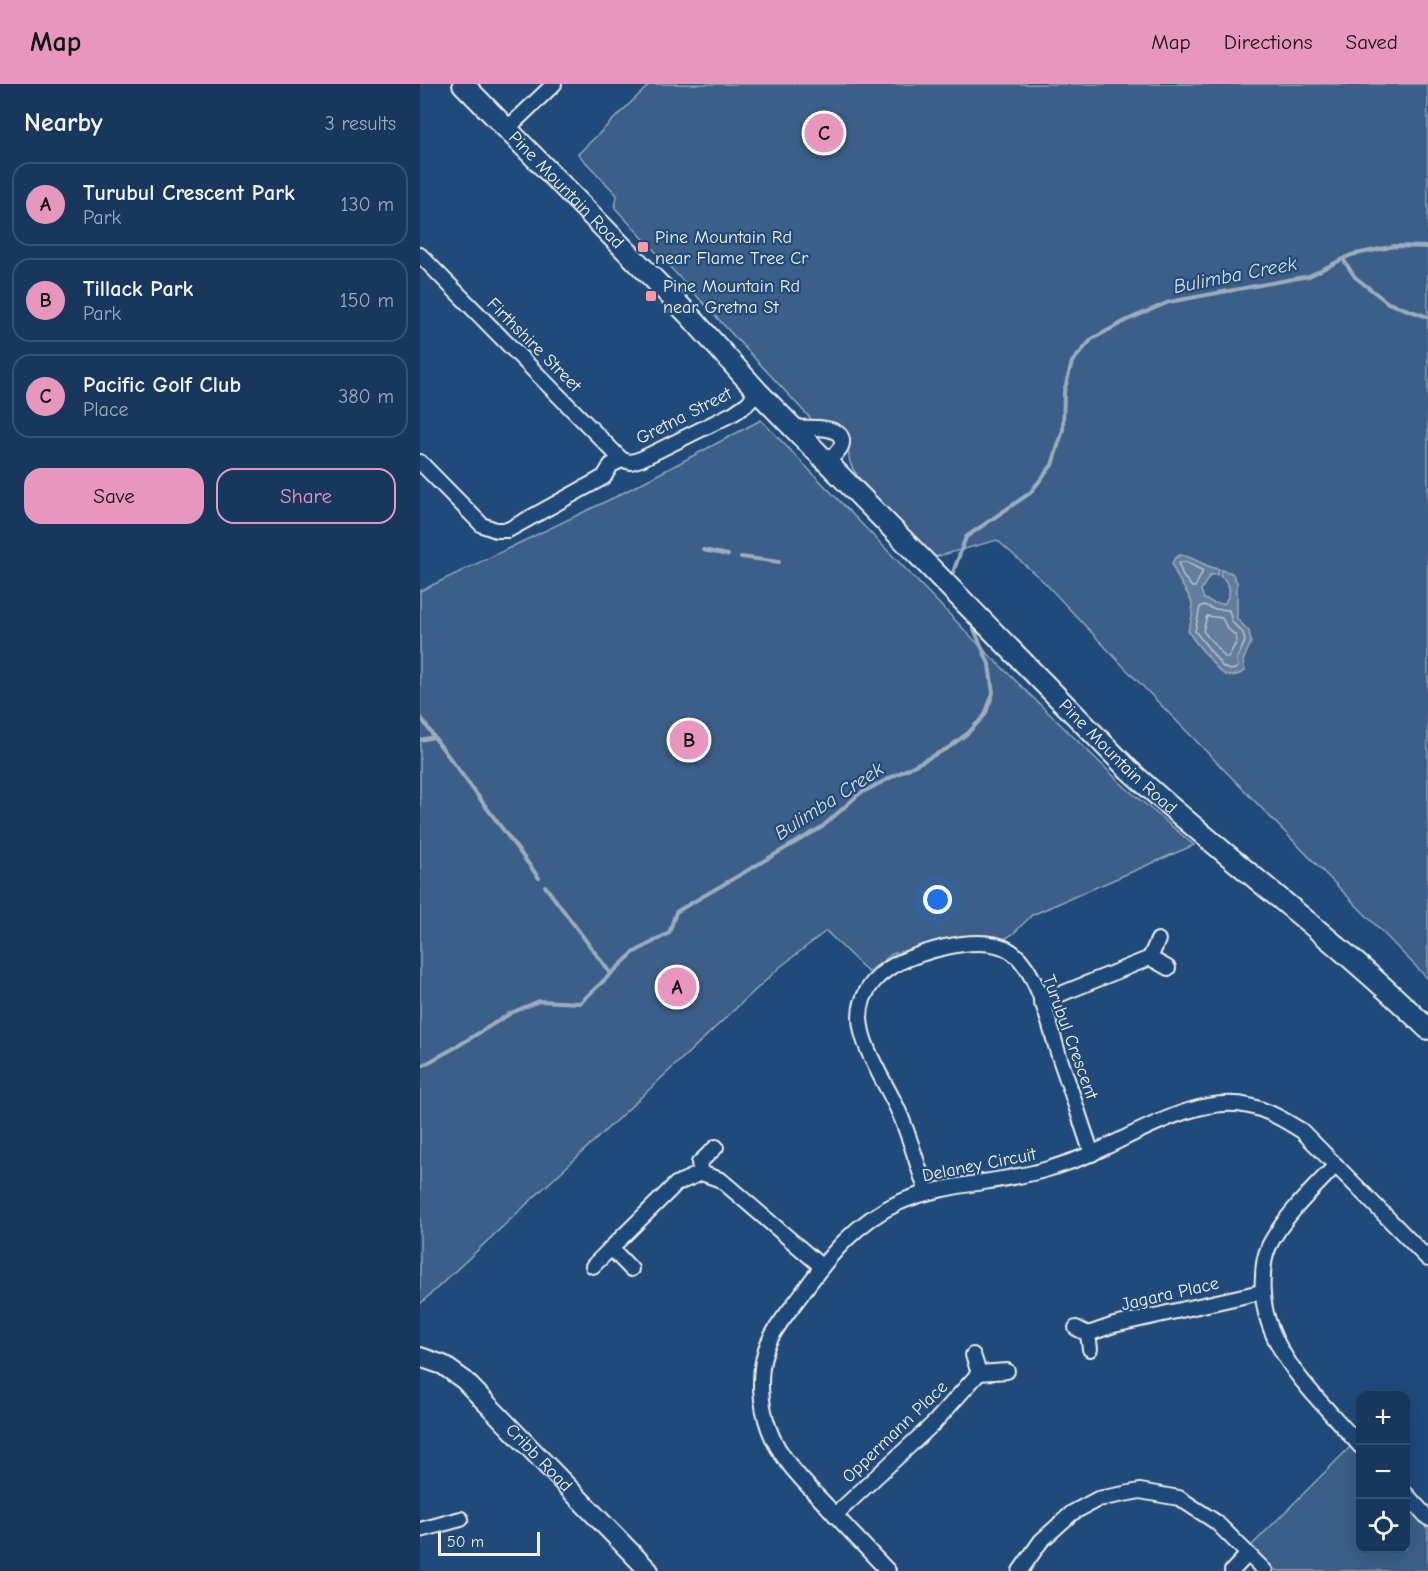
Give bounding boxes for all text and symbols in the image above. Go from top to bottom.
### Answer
text: Map [30,26,81,58]
text: Map [1151,30,1191,54]
text: Directions [1224,30,1313,54]
text: Saved [1346,30,1398,54]
text: Nearby [24,108,103,138]
pin: C [804,110,844,156]
text: 3 results [325,112,396,135]
street label: Pine Mountain Road [504,127,629,253]
text: Turubul Crescent Park [83,180,295,206]
text: A [40,193,51,216]
text: 130 m [341,193,394,216]
text: Park [83,206,121,229]
place label: Pine Mountain Rd near Flame Tree Cr [655,227,809,269]
marker: Pine Mountain Rd near Flame Tree Cr [636,240,650,254]
water label: Bulimba Creek [1171,252,1299,298]
text: Tillack Park [83,276,193,302]
place label: Pine Mountain Rd near Gretna St [663,276,800,318]
text: B [39,289,52,312]
text: 150 m [340,289,394,312]
marker: Pine Mountain Rd near Gretna St [644,289,658,303]
street label: Firthshire Street [483,294,586,397]
text: Park [83,302,121,325]
text: Pacific Golf Club [83,372,241,398]
street label: Gretna Street [633,383,736,449]
text: C [39,385,52,408]
text: 380 m [338,385,394,408]
text: Place [83,398,129,421]
button: Save [24,468,204,524]
button: Share [216,468,396,524]
street label: Pine Mountain Road [1055,695,1181,818]
pin: B [670,718,708,762]
water label: Bulimba Creek [770,757,888,845]
your location [923,885,952,914]
pin: A [658,964,696,1010]
street label: Turubul Crescent [1038,972,1103,1103]
street label: Delaney Circuit [920,1144,1039,1186]
street label: Jagara Place [1119,1273,1221,1315]
street label: Oppermann Place [838,1377,952,1487]
map controls [1356,1391,1410,1553]
button: + [1356,1391,1410,1445]
street label: Cribb Road [501,1419,577,1496]
button: − [1356,1445,1410,1499]
button: locate [1356,1499,1410,1553]
scale bar [438,1529,540,1556]
text: 50 m [447,1533,484,1551]

